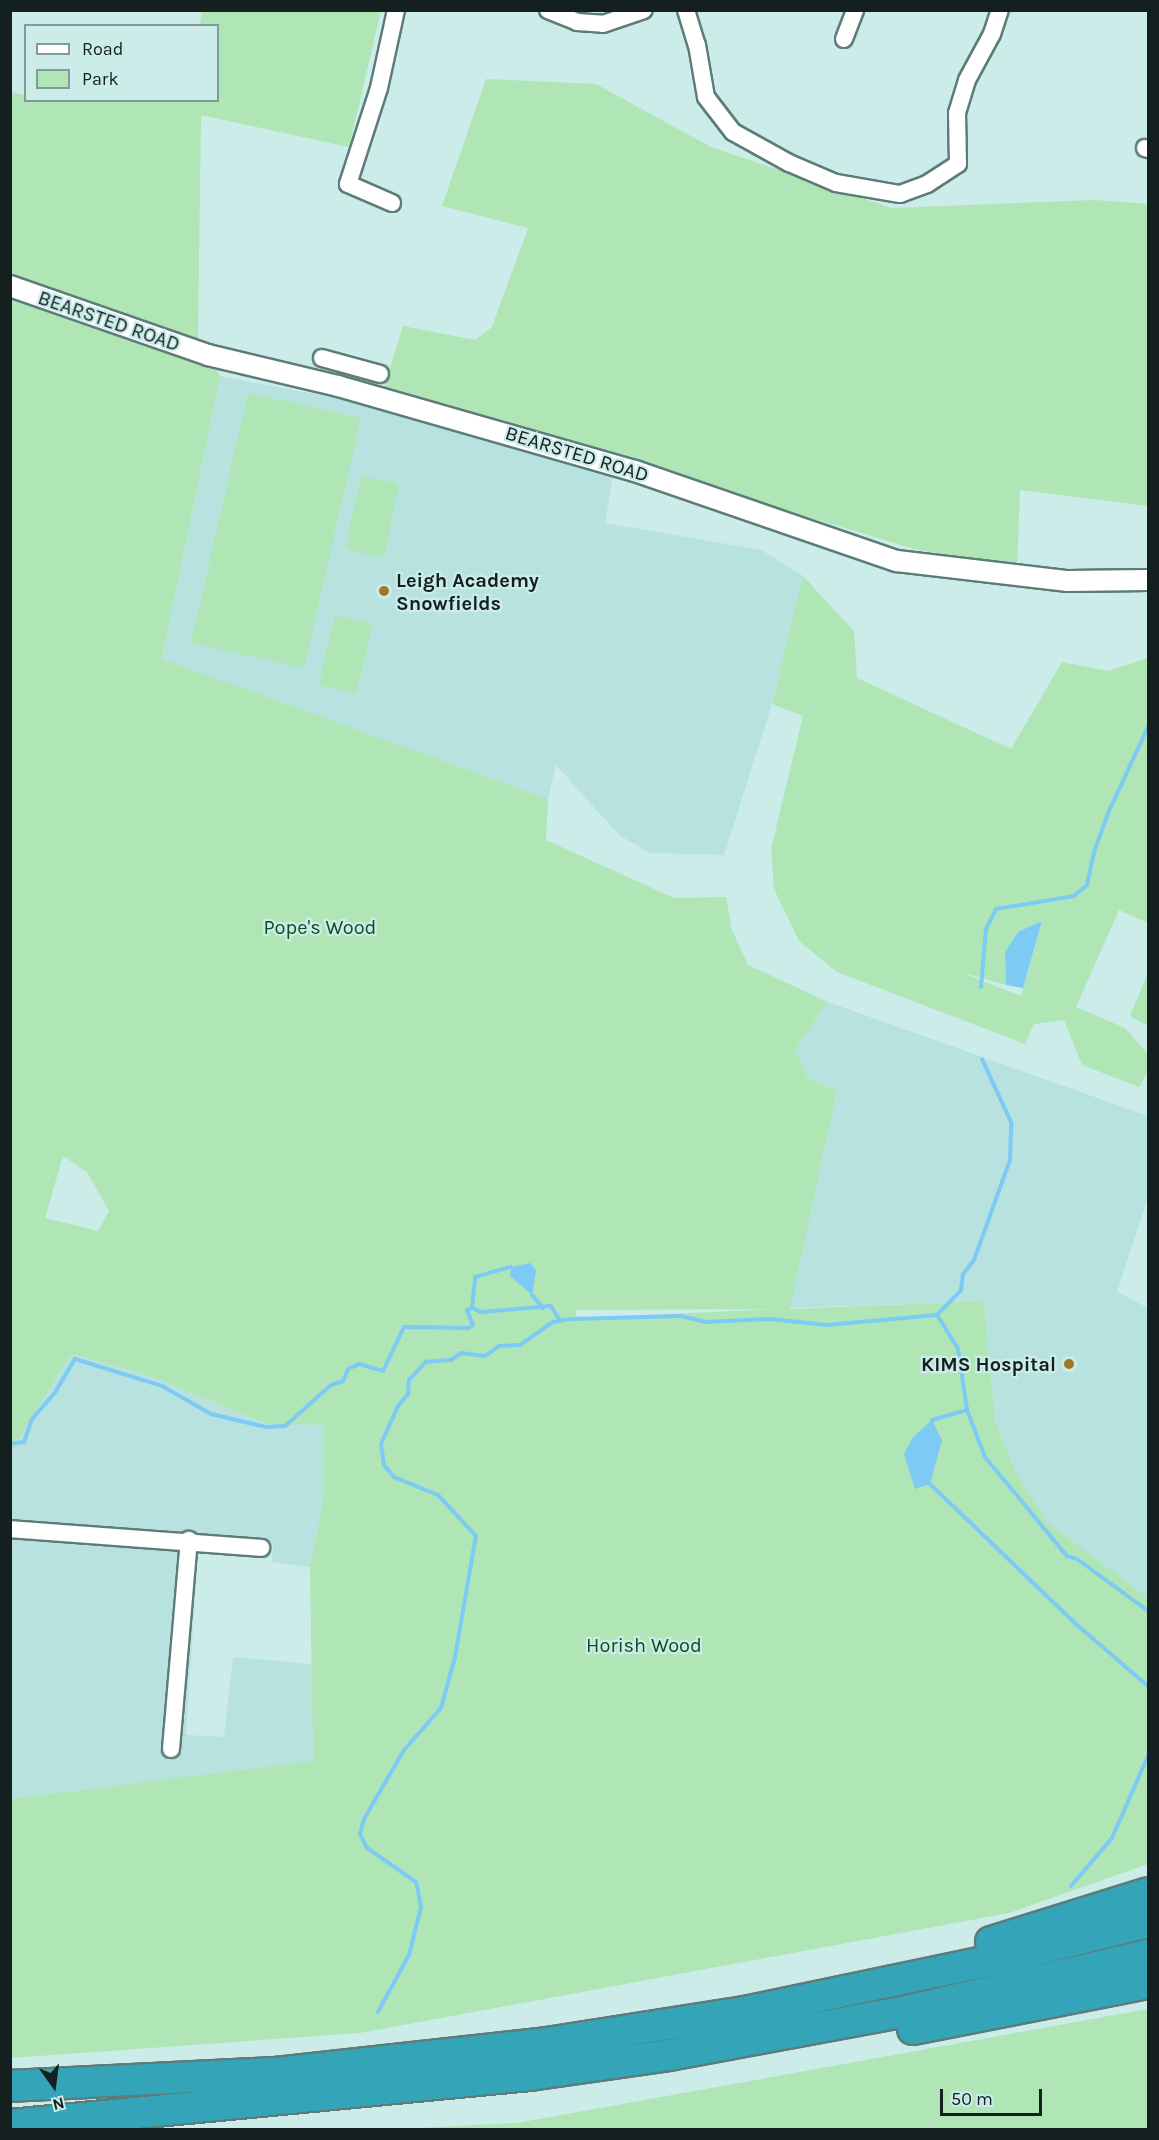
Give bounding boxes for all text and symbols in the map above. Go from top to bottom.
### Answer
legend [24,24,219,102]
text: Road [82,38,123,60]
text: Park [82,68,119,90]
street label: BEARSTED ROAD [35,285,183,357]
street label: BEARSTED ROAD [502,421,652,487]
place label: Leigh Academy Snowfields [396,568,539,615]
marker: Leigh Academy Snowfields [377,584,391,598]
park label: Pope's Wood [264,915,376,939]
place label: KIMS Hospital [921,1352,1056,1376]
marker: KIMS Hospital [1060,1355,1078,1373]
park label: Horish Wood [586,1633,702,1657]
north arrow [24,2056,84,2116]
scale bar [943,2077,1045,2115]
text: 50 m [951,2088,993,2110]
text: N [51,2093,66,2115]

